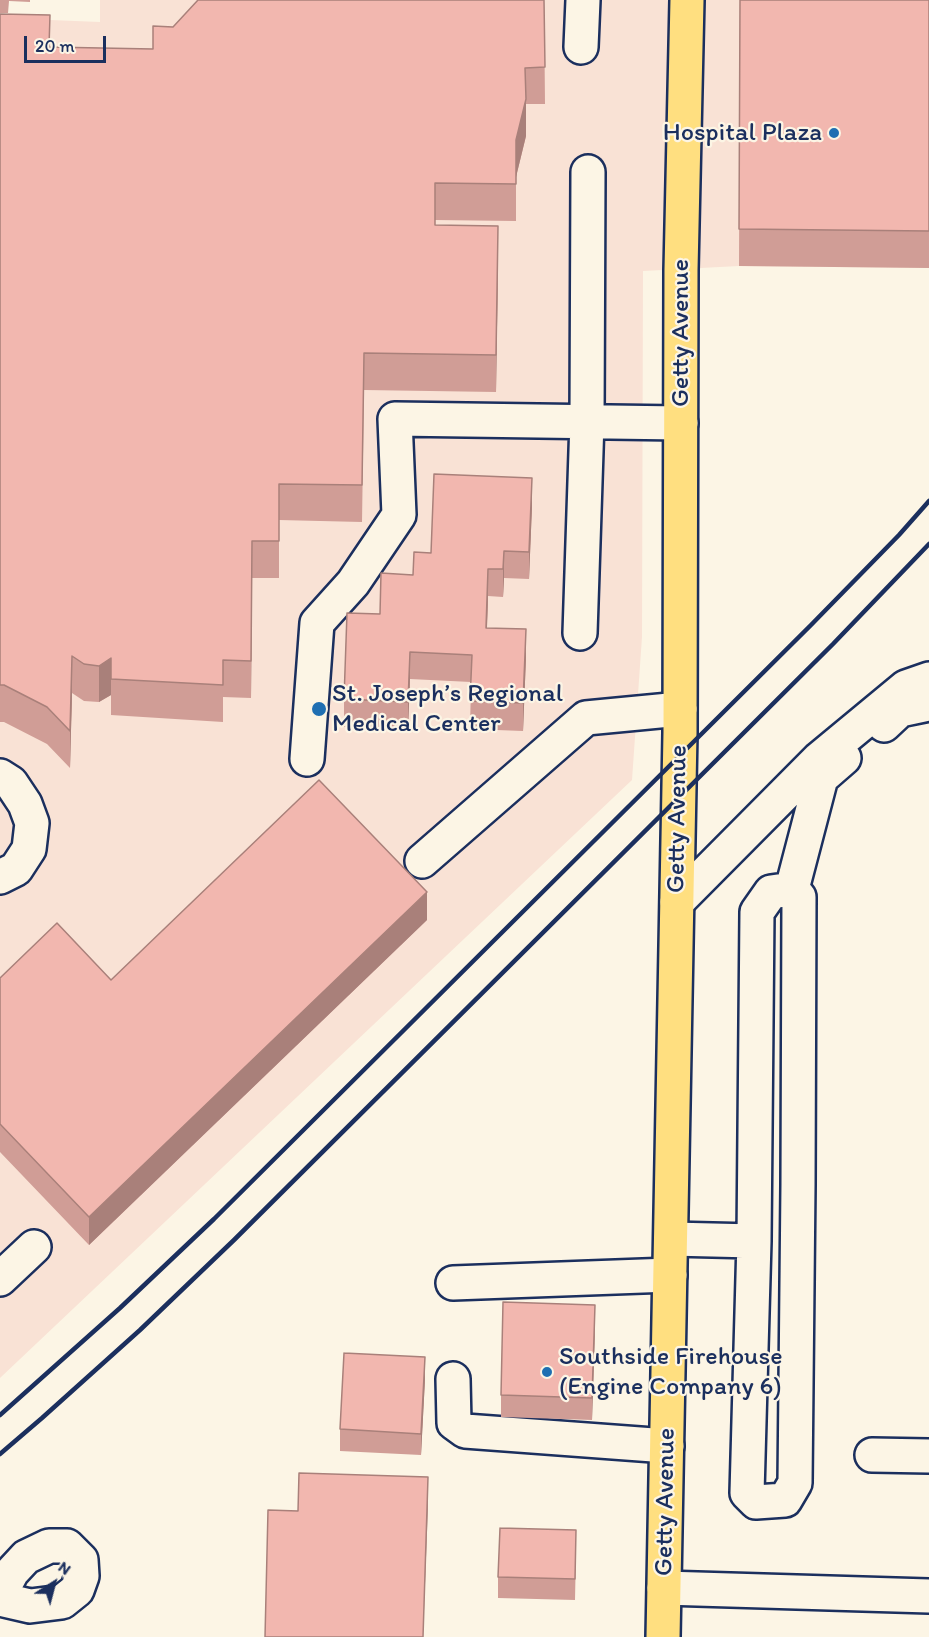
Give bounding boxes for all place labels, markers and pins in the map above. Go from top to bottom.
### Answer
place label: Hospital Plaza [663,117,822,149]
marker: Hospital Plaza [827,126,841,140]
place label: St. Joseph’s Regional Medical Center [332,678,563,740]
marker: St. Joseph’s Regional Medical Center [310,700,328,718]
place label: Southside Firehouse (Engine Company 6) [559,1341,783,1402]
marker: Southside Firehouse (Engine Company 6) [540,1365,554,1379]

